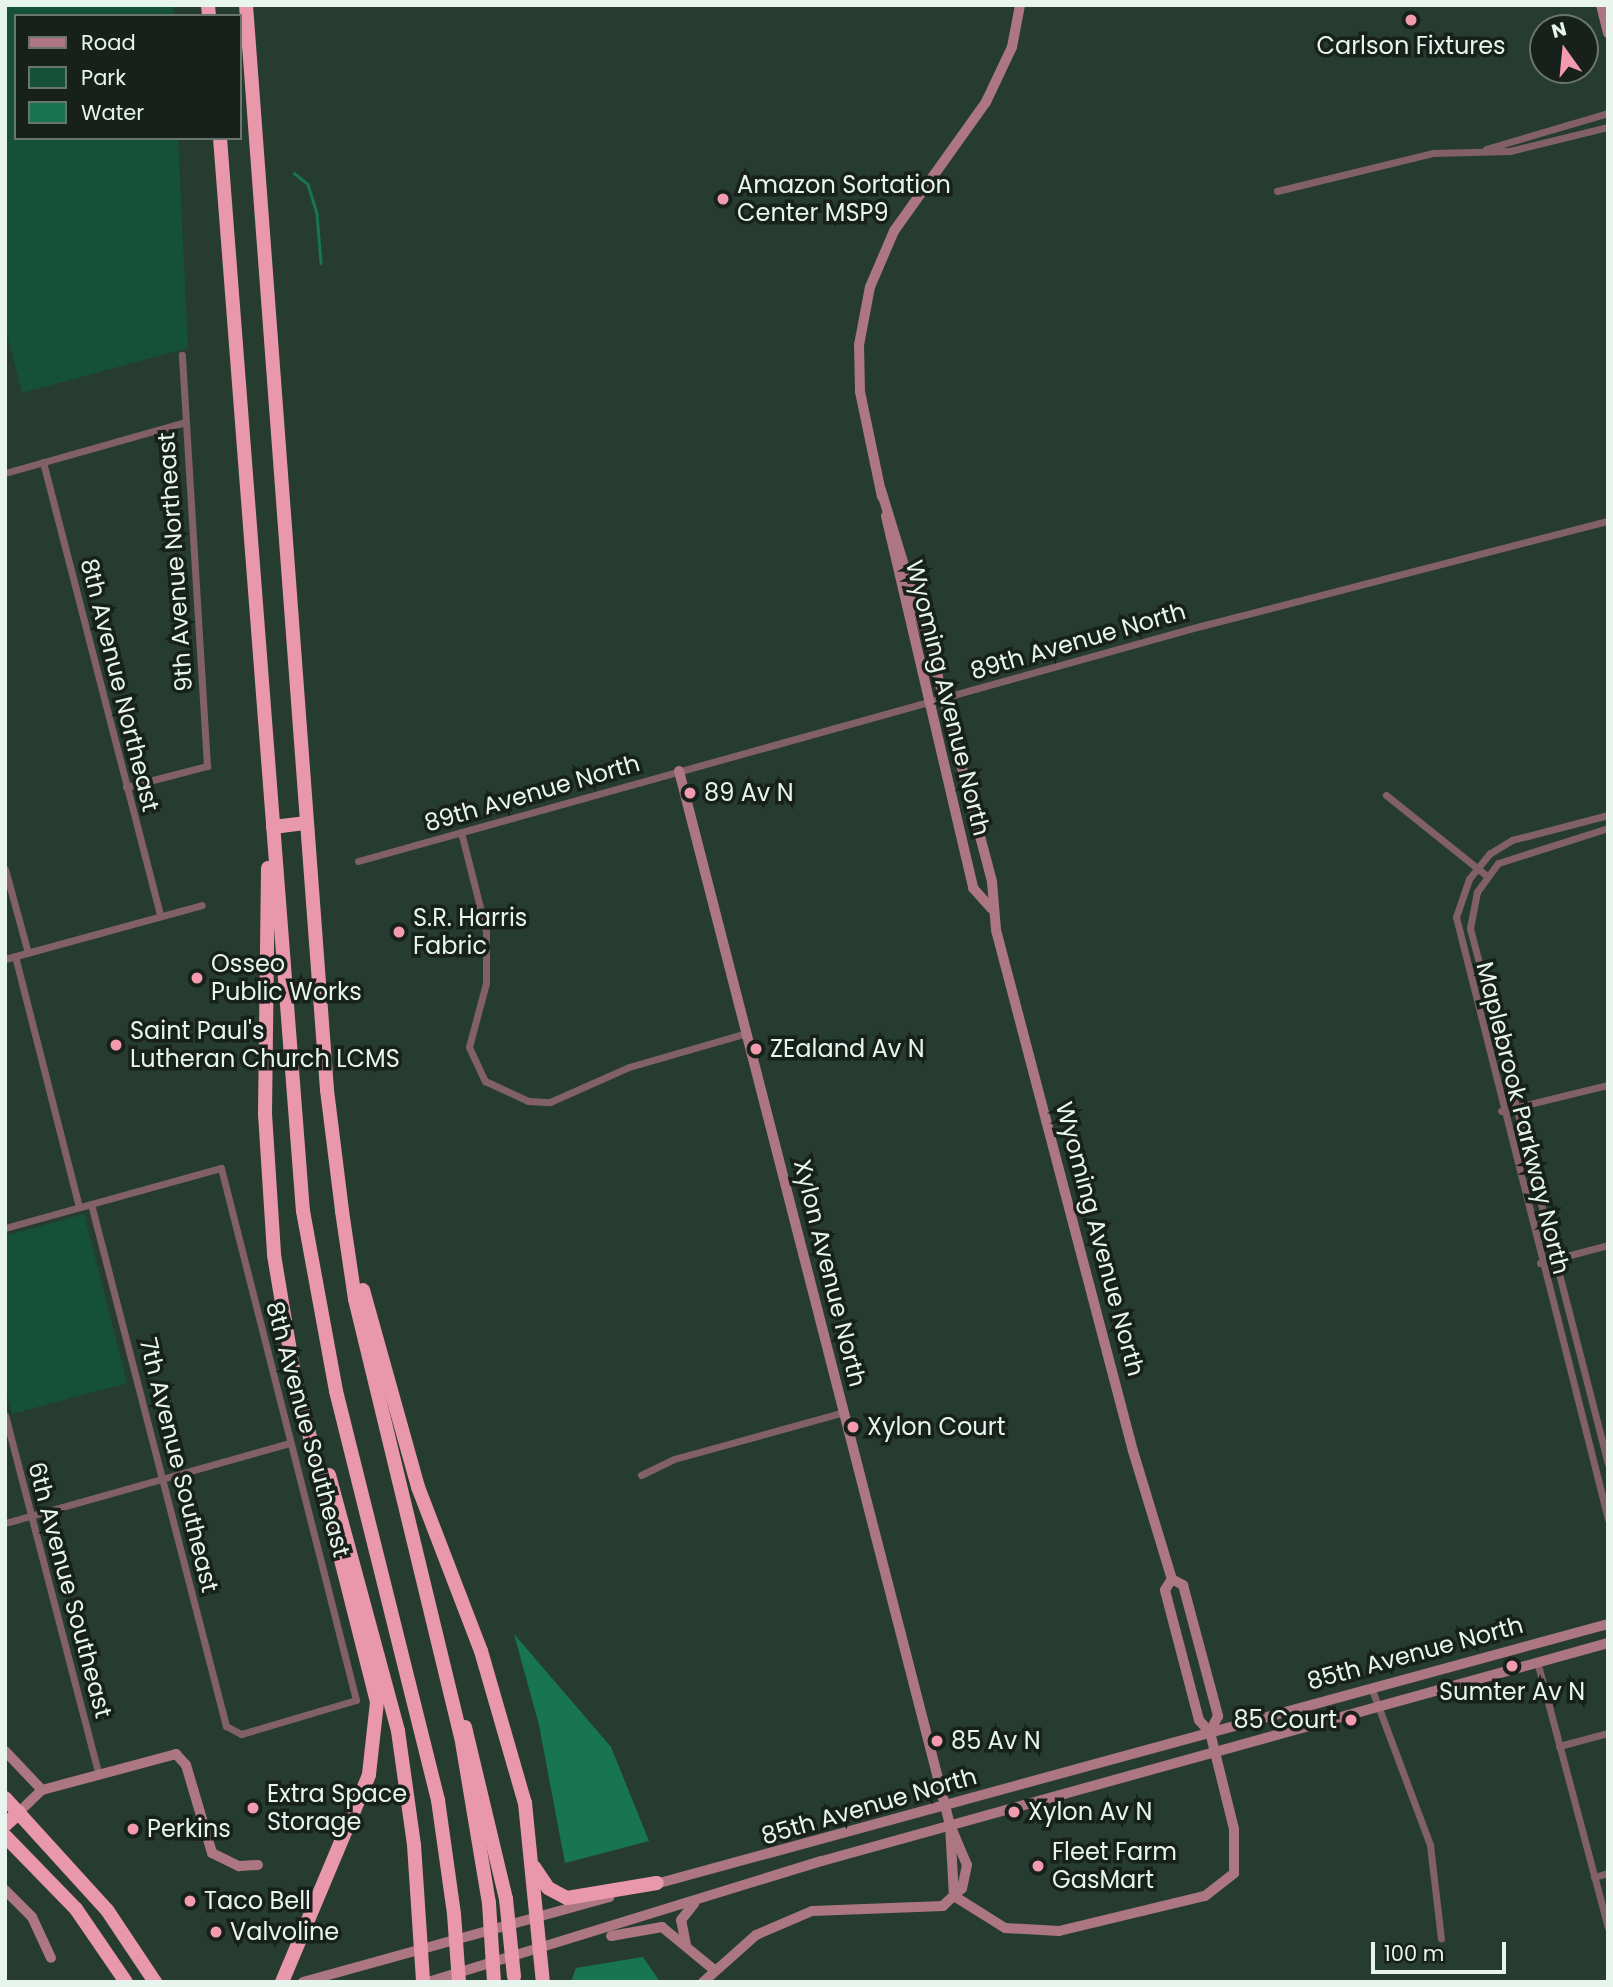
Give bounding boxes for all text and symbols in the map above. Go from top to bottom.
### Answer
marker: Carlson Fixtures [1403,12,1419,28]
legend [14,14,242,140]
north arrow [1529,14,1599,84]
text: N [1549,15,1569,45]
text: Road [81,28,136,57]
place label: Carlson Fixtures [1316,32,1506,60]
text: Park [81,63,126,92]
text: Water [81,98,144,127]
place label: Amazon Sortation Center MSP9 [737,171,951,227]
marker: Amazon Sortation Center MSP9 [715,191,731,207]
street label: 9th Avenue Northeast [152,431,198,693]
street label: 8th Avenue Northeast [75,555,165,815]
street label: Wyoming Avenue North [900,557,996,839]
street label: 89th Avenue North [967,596,1189,686]
street label: 89th Avenue North [421,748,643,838]
place label: 89 Av N [704,779,794,807]
marker: 89 Av N [682,785,698,801]
place label: S.R. Harris Fabric [413,904,527,960]
marker: S.R. Harris Fabric [391,924,407,940]
place label: Osseo Public Works [211,950,362,1006]
street label: Maplebrook Parkway North [1470,959,1576,1277]
marker: Osseo Public Works [189,970,205,986]
place label: Saint Paul's Lutheran Church LCMS [130,1017,400,1073]
place label: ZEaland Av N [770,1035,925,1063]
marker: Saint Paul's Lutheran Church LCMS [108,1037,124,1053]
marker: ZEaland Av N [748,1041,764,1057]
street label: Wyoming Avenue North [1050,1099,1150,1379]
street label: Xylon Avenue North [788,1156,872,1390]
street label: 8th Avenue Southeast [260,1298,356,1560]
street label: 7th Avenue Southeast [133,1335,225,1595]
place label: Xylon Court [867,1413,1005,1441]
marker: Xylon Court [845,1419,861,1435]
street label: 6th Avenue Southeast [22,1459,118,1721]
street label: 85th Avenue North [1304,1610,1526,1696]
marker: Sumter Av N [1504,1658,1520,1674]
place label: Sumter Av N [1439,1678,1585,1706]
place label: 85 Court [1233,1706,1337,1734]
marker: 85 Court [1343,1712,1359,1728]
place label: 85 Av N [951,1727,1041,1755]
marker: 85 Av N [929,1733,945,1749]
street label: 85th Avenue North [758,1761,980,1851]
place label: Extra Space Storage [267,1780,407,1836]
place label: Xylon Av N [1028,1798,1152,1826]
marker: Extra Space Storage [245,1800,261,1816]
marker: Xylon Av N [1006,1804,1022,1820]
place label: Perkins [147,1815,231,1843]
marker: Perkins [125,1821,141,1837]
place label: Fleet Farm GasMart [1052,1838,1177,1894]
marker: Fleet Farm GasMart [1030,1858,1046,1874]
place label: Taco Bell [204,1887,311,1915]
marker: Taco Bell [182,1893,198,1909]
place label: Valvoline [230,1918,339,1946]
marker: Valvoline [208,1924,224,1940]
scale bar [1375,1927,1510,1971]
text: 100 m [1384,1939,1444,1968]

